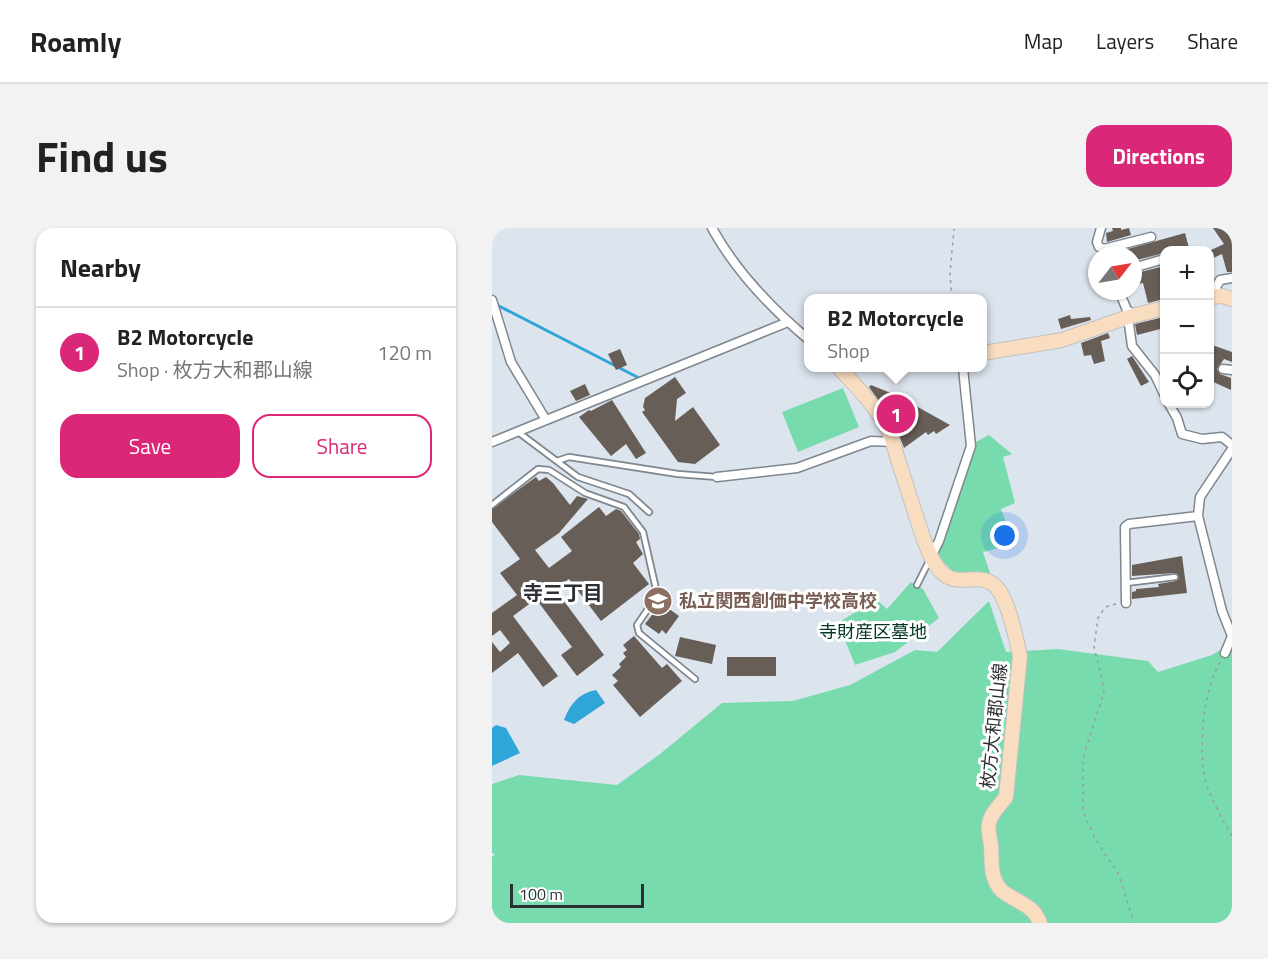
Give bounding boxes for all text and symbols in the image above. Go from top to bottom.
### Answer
text: Roamly [30,20,121,63]
text: Map [1024,25,1063,57]
text: Layers [1096,25,1154,57]
text: Share [1187,25,1238,57]
text: Find us [36,124,168,188]
button: Directions [1086,125,1232,187]
north arrow [1088,246,1142,300]
map controls [1160,246,1214,408]
button: + [1160,246,1214,300]
text: Nearby [60,248,141,287]
popup [804,294,987,372]
button: − [1160,300,1214,354]
text: B2 Motorcycle [827,301,964,335]
text: B2 Motorcycle [117,320,254,354]
text: Shop [827,335,870,366]
text: 1 [74,337,85,368]
text: 120 m [377,337,432,368]
text: Shop · 枚方大和郡山線 [117,354,313,385]
button: locate [1160,354,1214,408]
pin: 1 [876,392,916,436]
button: Save [60,414,240,478]
button: Share [252,414,432,478]
your location [990,521,1019,550]
district label: 寺三丁目 [523,577,603,608]
school or university icon: 私立関西創価中学校高校 [642,585,674,617]
place label: 私立関西創価中学校高校 [679,587,877,614]
park label: 寺財産区墓地 [819,618,927,645]
street label: 枚方大和郡山線 [973,662,1014,790]
scale bar [510,881,644,908]
text: 100 m [519,882,563,906]

